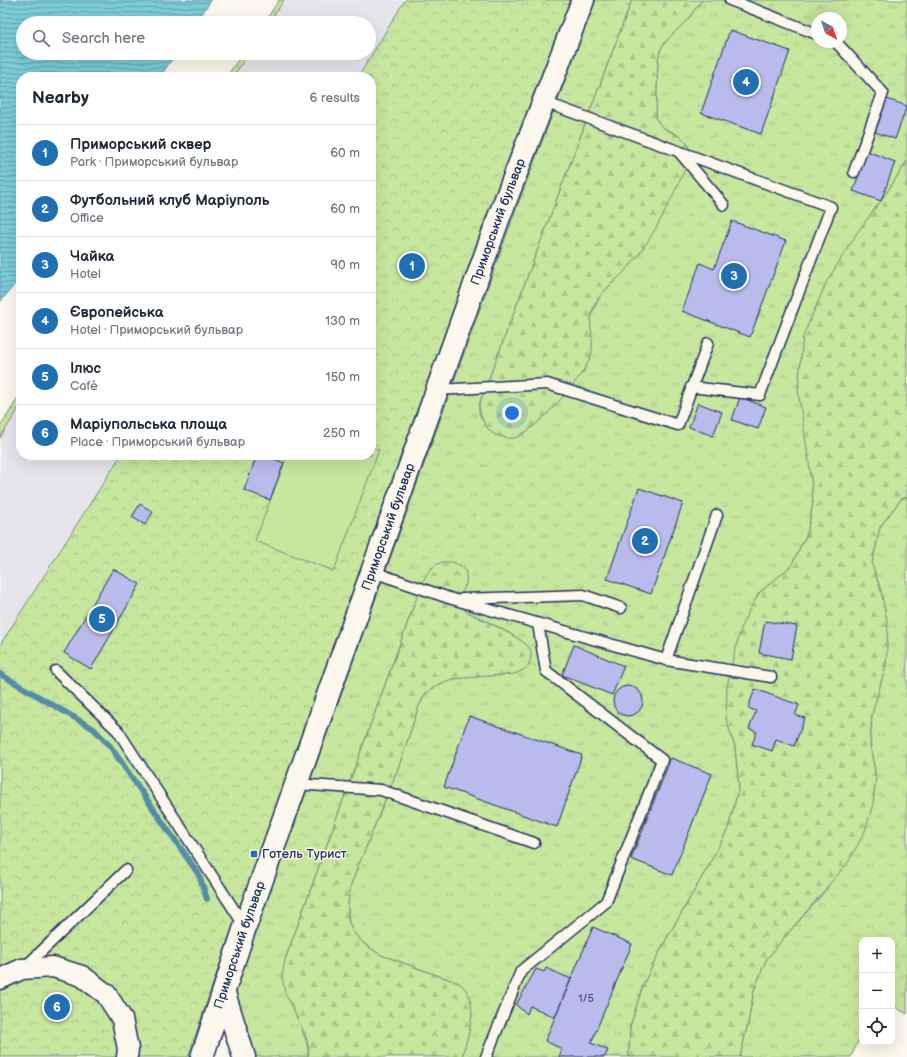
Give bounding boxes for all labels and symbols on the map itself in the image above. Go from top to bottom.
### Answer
north arrow [811,12,847,48]
pin: 4 [733,67,759,97]
street label: Приморський бульвар [467,156,529,287]
pin: 1 [399,251,425,281]
pin: 3 [721,261,747,291]
your location [502,403,522,423]
street label: Приморський бульвар [358,460,418,592]
pin: 2 [632,526,658,556]
pin: 5 [89,604,115,634]
place label: Готель Турист [262,846,347,862]
marker: Готель Турист [249,849,259,859]
street label: Приморський бульвар [210,878,269,1011]
pin: 6 [44,992,70,1022]
house number: 1/5 [578,992,594,1005]

